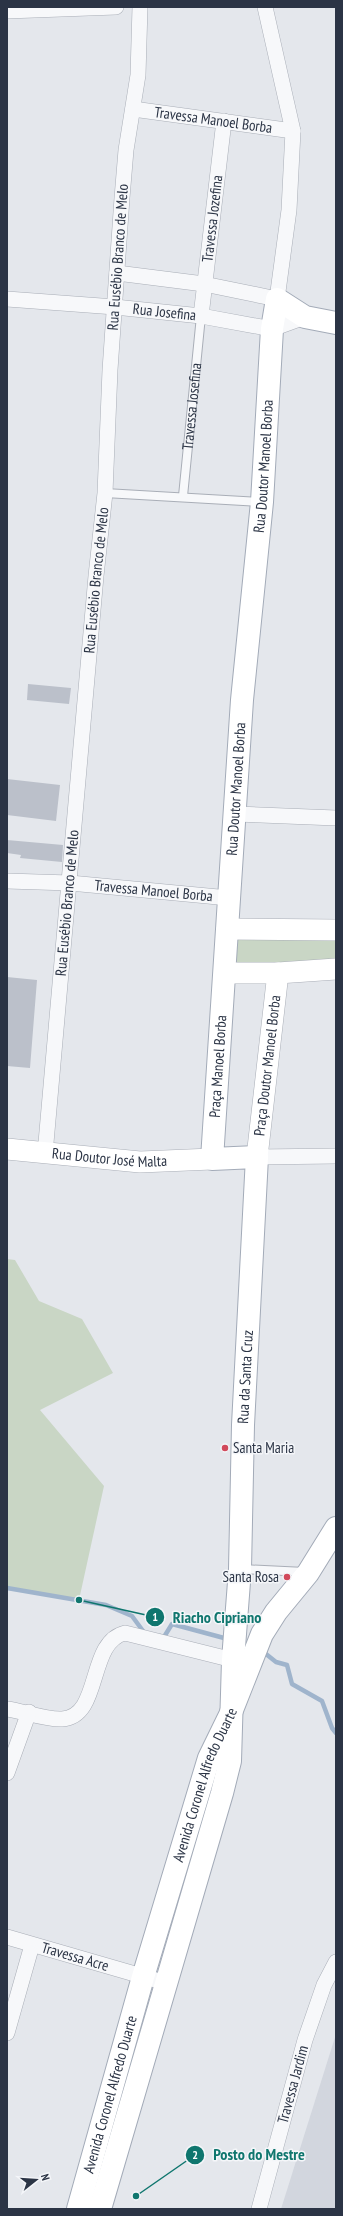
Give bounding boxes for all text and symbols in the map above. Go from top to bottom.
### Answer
street label: Travessa Manoel Borba [153,102,273,137]
street label: Travessa Jozefina [197,174,227,263]
street label: Rua Eusébio Branco de Melo [103,183,132,331]
street label: Rua Josefina [132,299,197,324]
street label: Travessa Josefina [178,362,205,451]
street label: Rua Doutor Manoel Borba [249,399,277,534]
street label: Rua Eusébio Branco de Melo [79,506,112,654]
street label: Rua Doutor Manoel Borba [222,722,250,856]
street label: Rua Eusébio Branco de Melo [51,829,83,977]
street label: Travessa Manoel Borba [94,875,214,905]
street label: Praça Doutor Manoel Borba [249,994,284,1137]
street label: Praça Manoel Borba [205,1015,230,1118]
street label: Rua Doutor José Malta [51,1143,167,1171]
street label: Rua da Santa Cruz [233,1330,257,1424]
place label: Santa Maria [233,1438,294,1457]
marker: Santa Maria [220,1443,230,1453]
place label: Santa Rosa [223,1567,279,1586]
marker: Santa Rosa [282,1572,292,1582]
callout: Riacho Cipriano [145,1603,270,1631]
text: Riacho Cipriano [173,1607,261,1627]
text: 1 [152,1609,158,1624]
street label: Avenida Coronel Alfredo Duarte [168,1705,241,1864]
street label: Travessa Acre [39,1938,111,1975]
street label: Avenida Coronel Alfredo Duarte [78,2013,141,2175]
street label: Travessa Jardim [273,2043,312,2126]
callout: Posto do Mestre [185,2141,313,2169]
text: Posto do Mestre [213,2144,305,2164]
text: 2 [192,2147,198,2162]
north arrow [16,2160,56,2200]
text: N [38,2172,53,2182]

